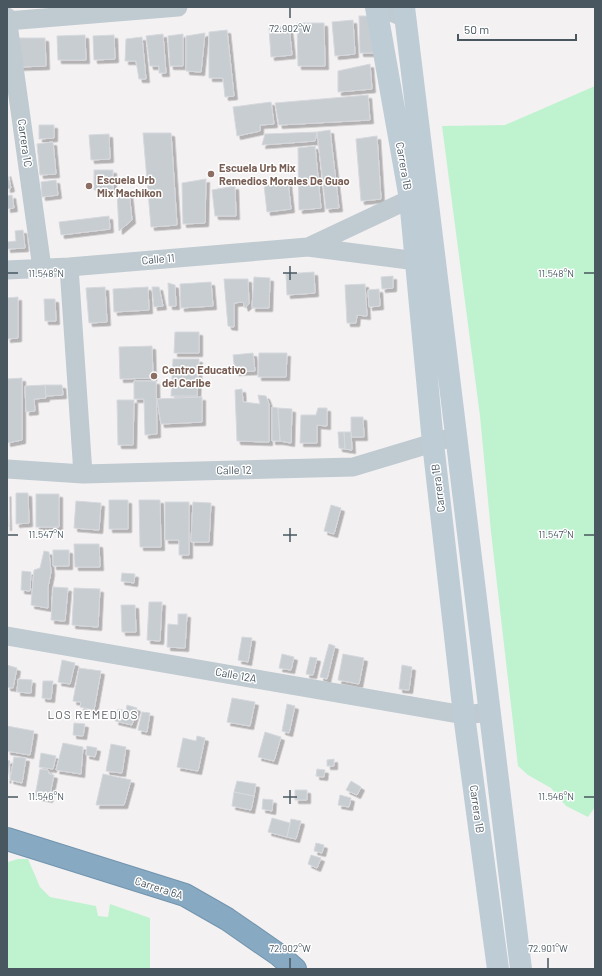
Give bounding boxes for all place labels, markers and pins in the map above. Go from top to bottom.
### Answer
place label: Escuela Urb Mix Remedios Morales De Guao [219,161,350,187]
marker: Escuela Urb Mix Remedios Morales De Guao [206,169,216,179]
place label: Escuela Urb Mix Machikon [97,173,162,199]
marker: Escuela Urb Mix Machikon [84,181,94,191]
place label: Centro Educativo del Caribe [162,363,246,389]
marker: Centro Educativo del Caribe [149,371,159,381]

